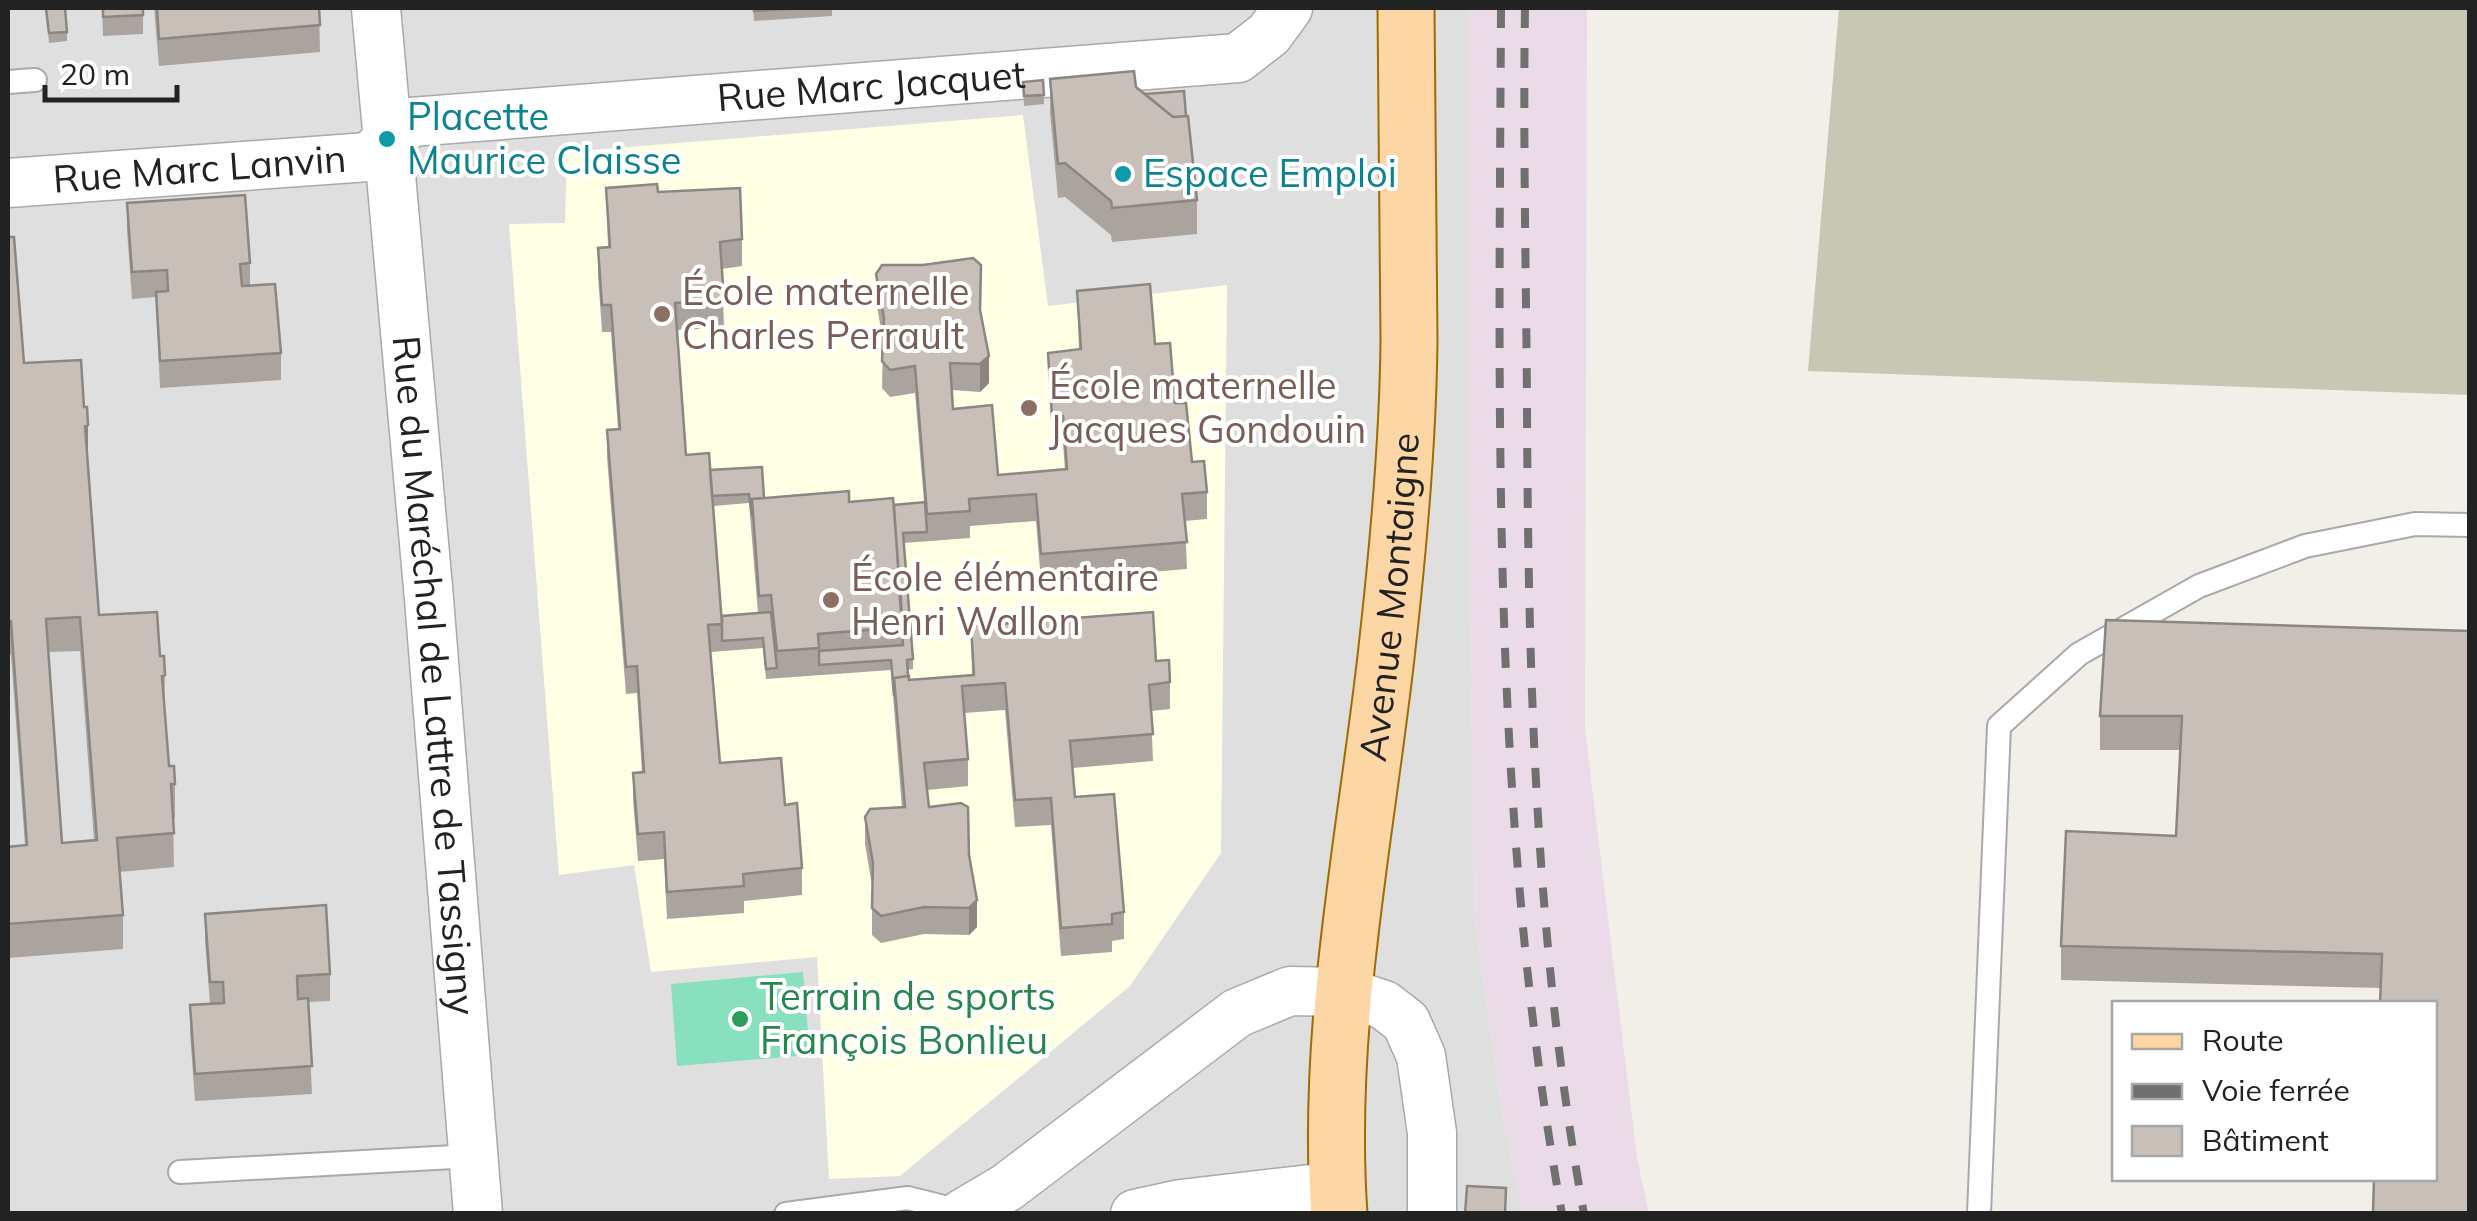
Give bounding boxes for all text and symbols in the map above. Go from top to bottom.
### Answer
scale bar [45,40,178,102]
street label: Rue Marc Jacquet [715,50,1027,121]
text: 20 m [60,55,130,93]
place label: Placette Maurice Claisse [407,92,681,184]
marker: Placette Maurice Claisse [376,128,398,150]
street label: Rue Marc Lanvin [51,134,348,203]
place label: Espace Emploi [1143,149,1397,197]
marker: Espace Emploi [1112,163,1134,185]
place label: École maternelle Charles Perrault [682,267,969,359]
marker: École maternelle Charles Perrault [651,303,673,325]
street label: Rue du Maréchal de Lattre de Tassigny [382,334,487,1017]
place label: École maternelle Jacques Gondouin [1049,361,1366,453]
marker: École maternelle Jacques Gondouin [1018,397,1040,419]
street label: Avenue Montaigne [1348,431,1429,764]
place label: École élémentaire Henri Wallon [851,553,1159,645]
marker: École élémentaire Henri Wallon [820,589,842,611]
place label: Terrain de sports François Bonlieu [760,972,1056,1064]
legend [2112,1001,2437,1181]
marker: Terrain de sports François Bonlieu [729,1008,751,1030]
text: Route [2202,1021,2284,1059]
text: Voie ferrée [2202,1071,2350,1109]
text: Bâtiment [2202,1121,2329,1159]

